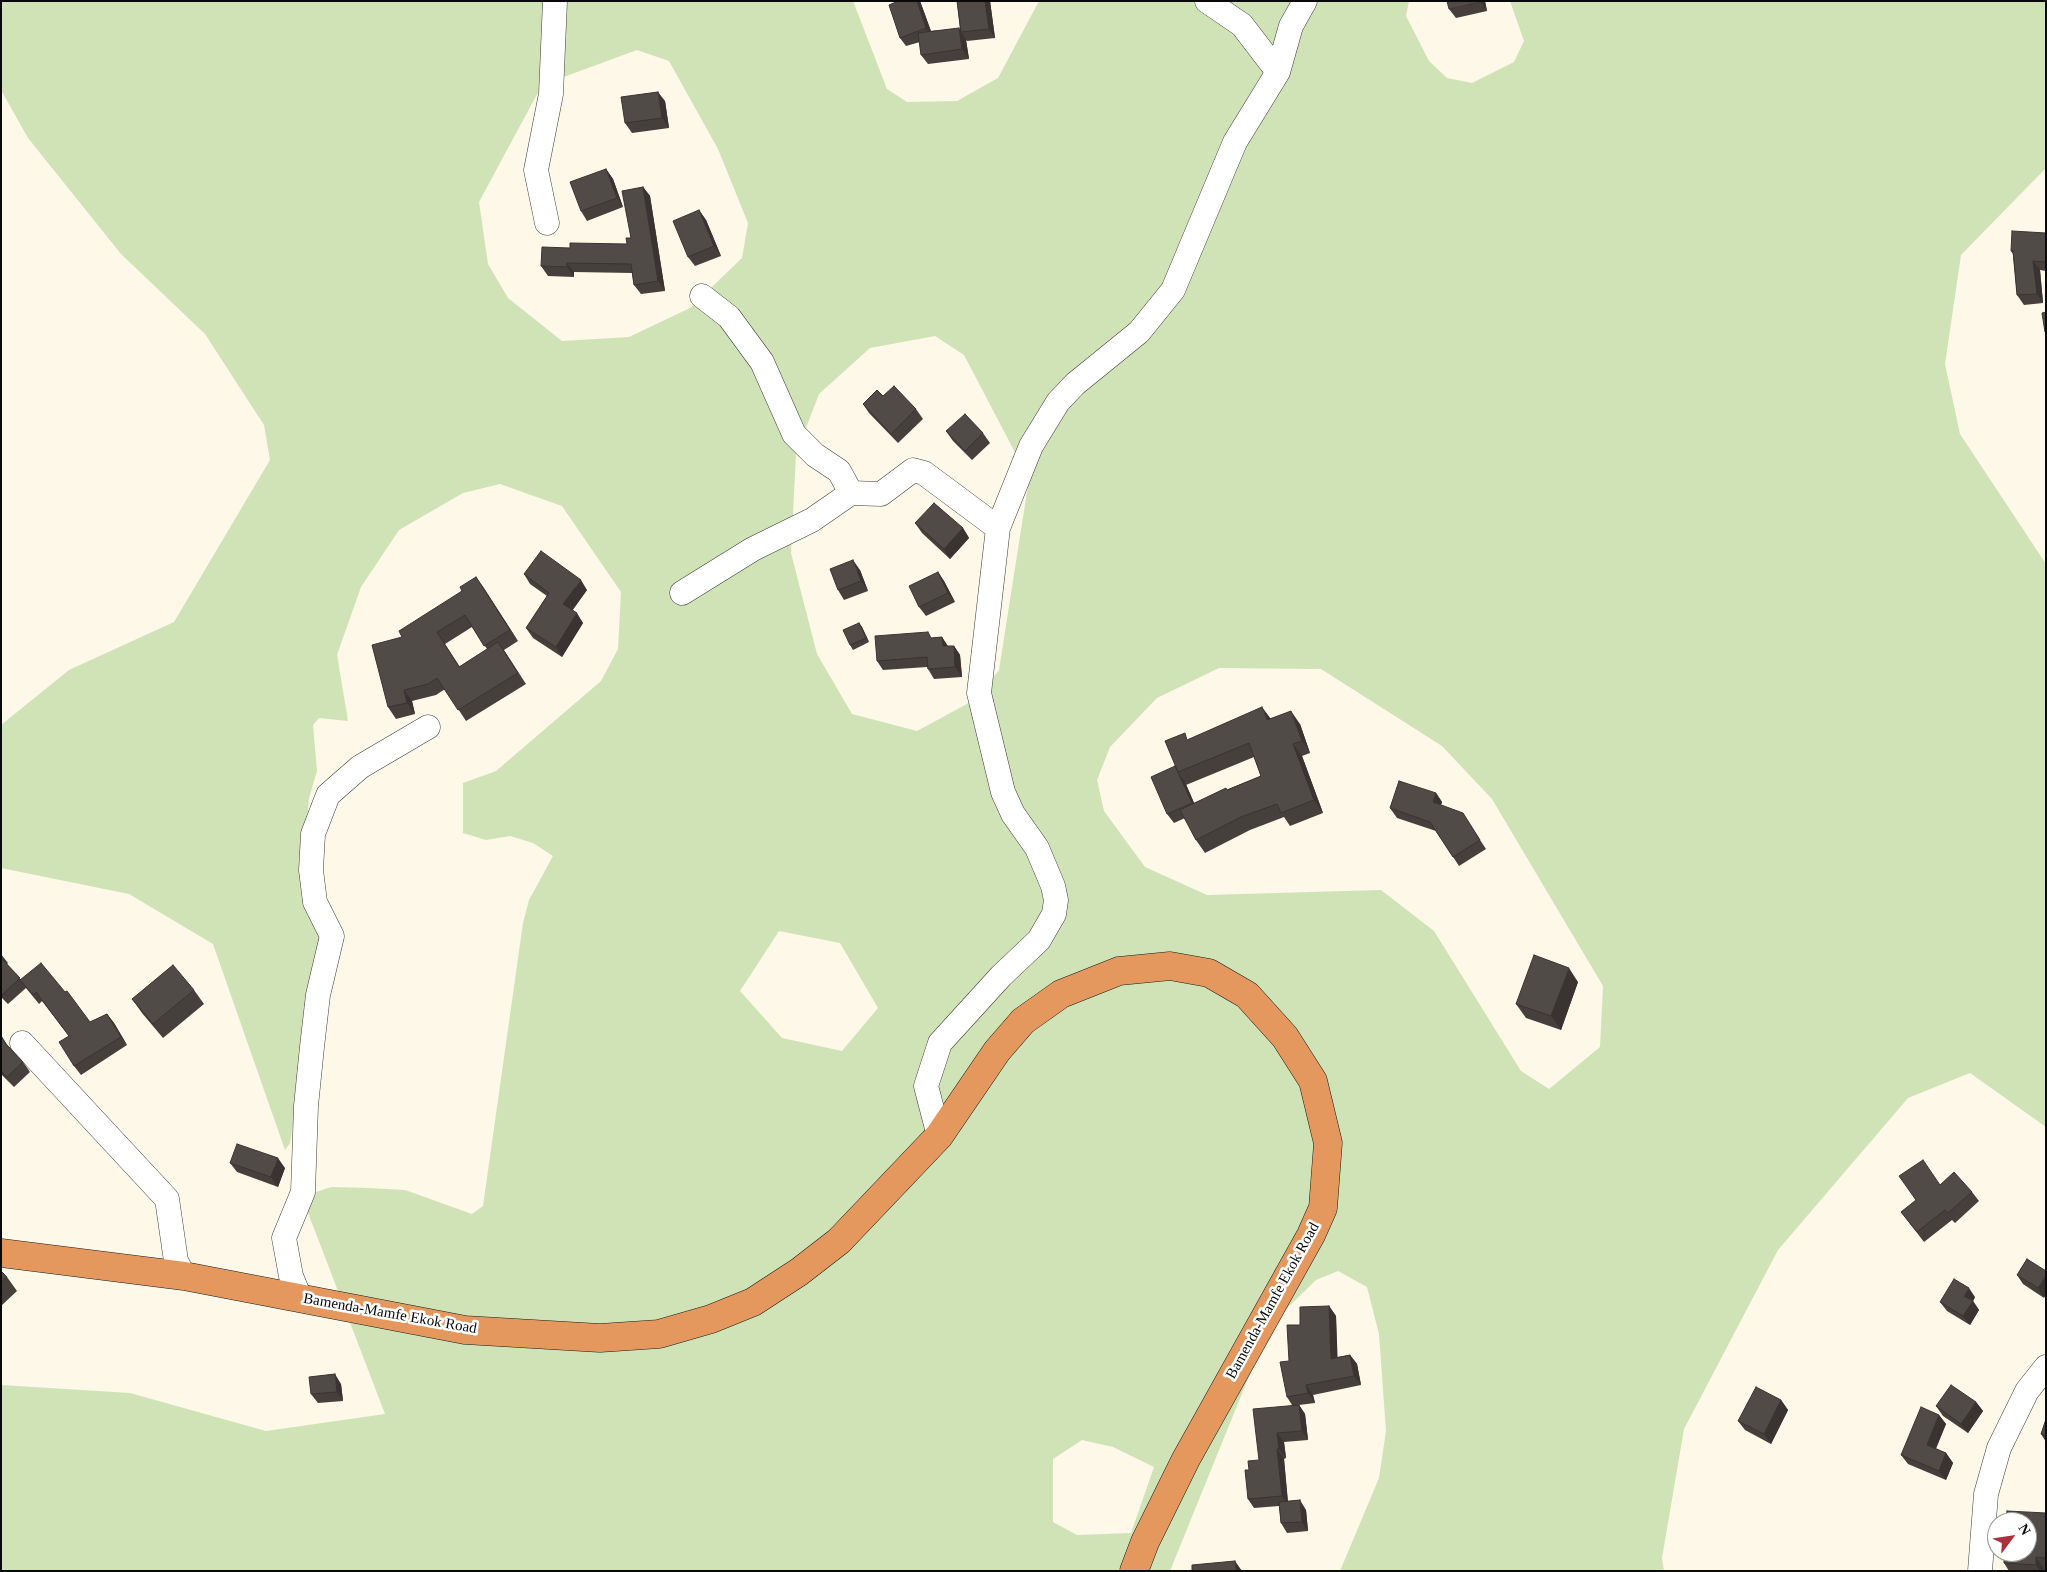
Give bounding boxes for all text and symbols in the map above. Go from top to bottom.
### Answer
street label: Bamenda-Mamfe Ekok Road [1223,1220,1323,1382]
street label: Bamenda-Mamfe Ekok Road [302,1290,478,1338]
north arrow [1987,1512,2037,1562]
text: N [2015,1521,2033,1538]

